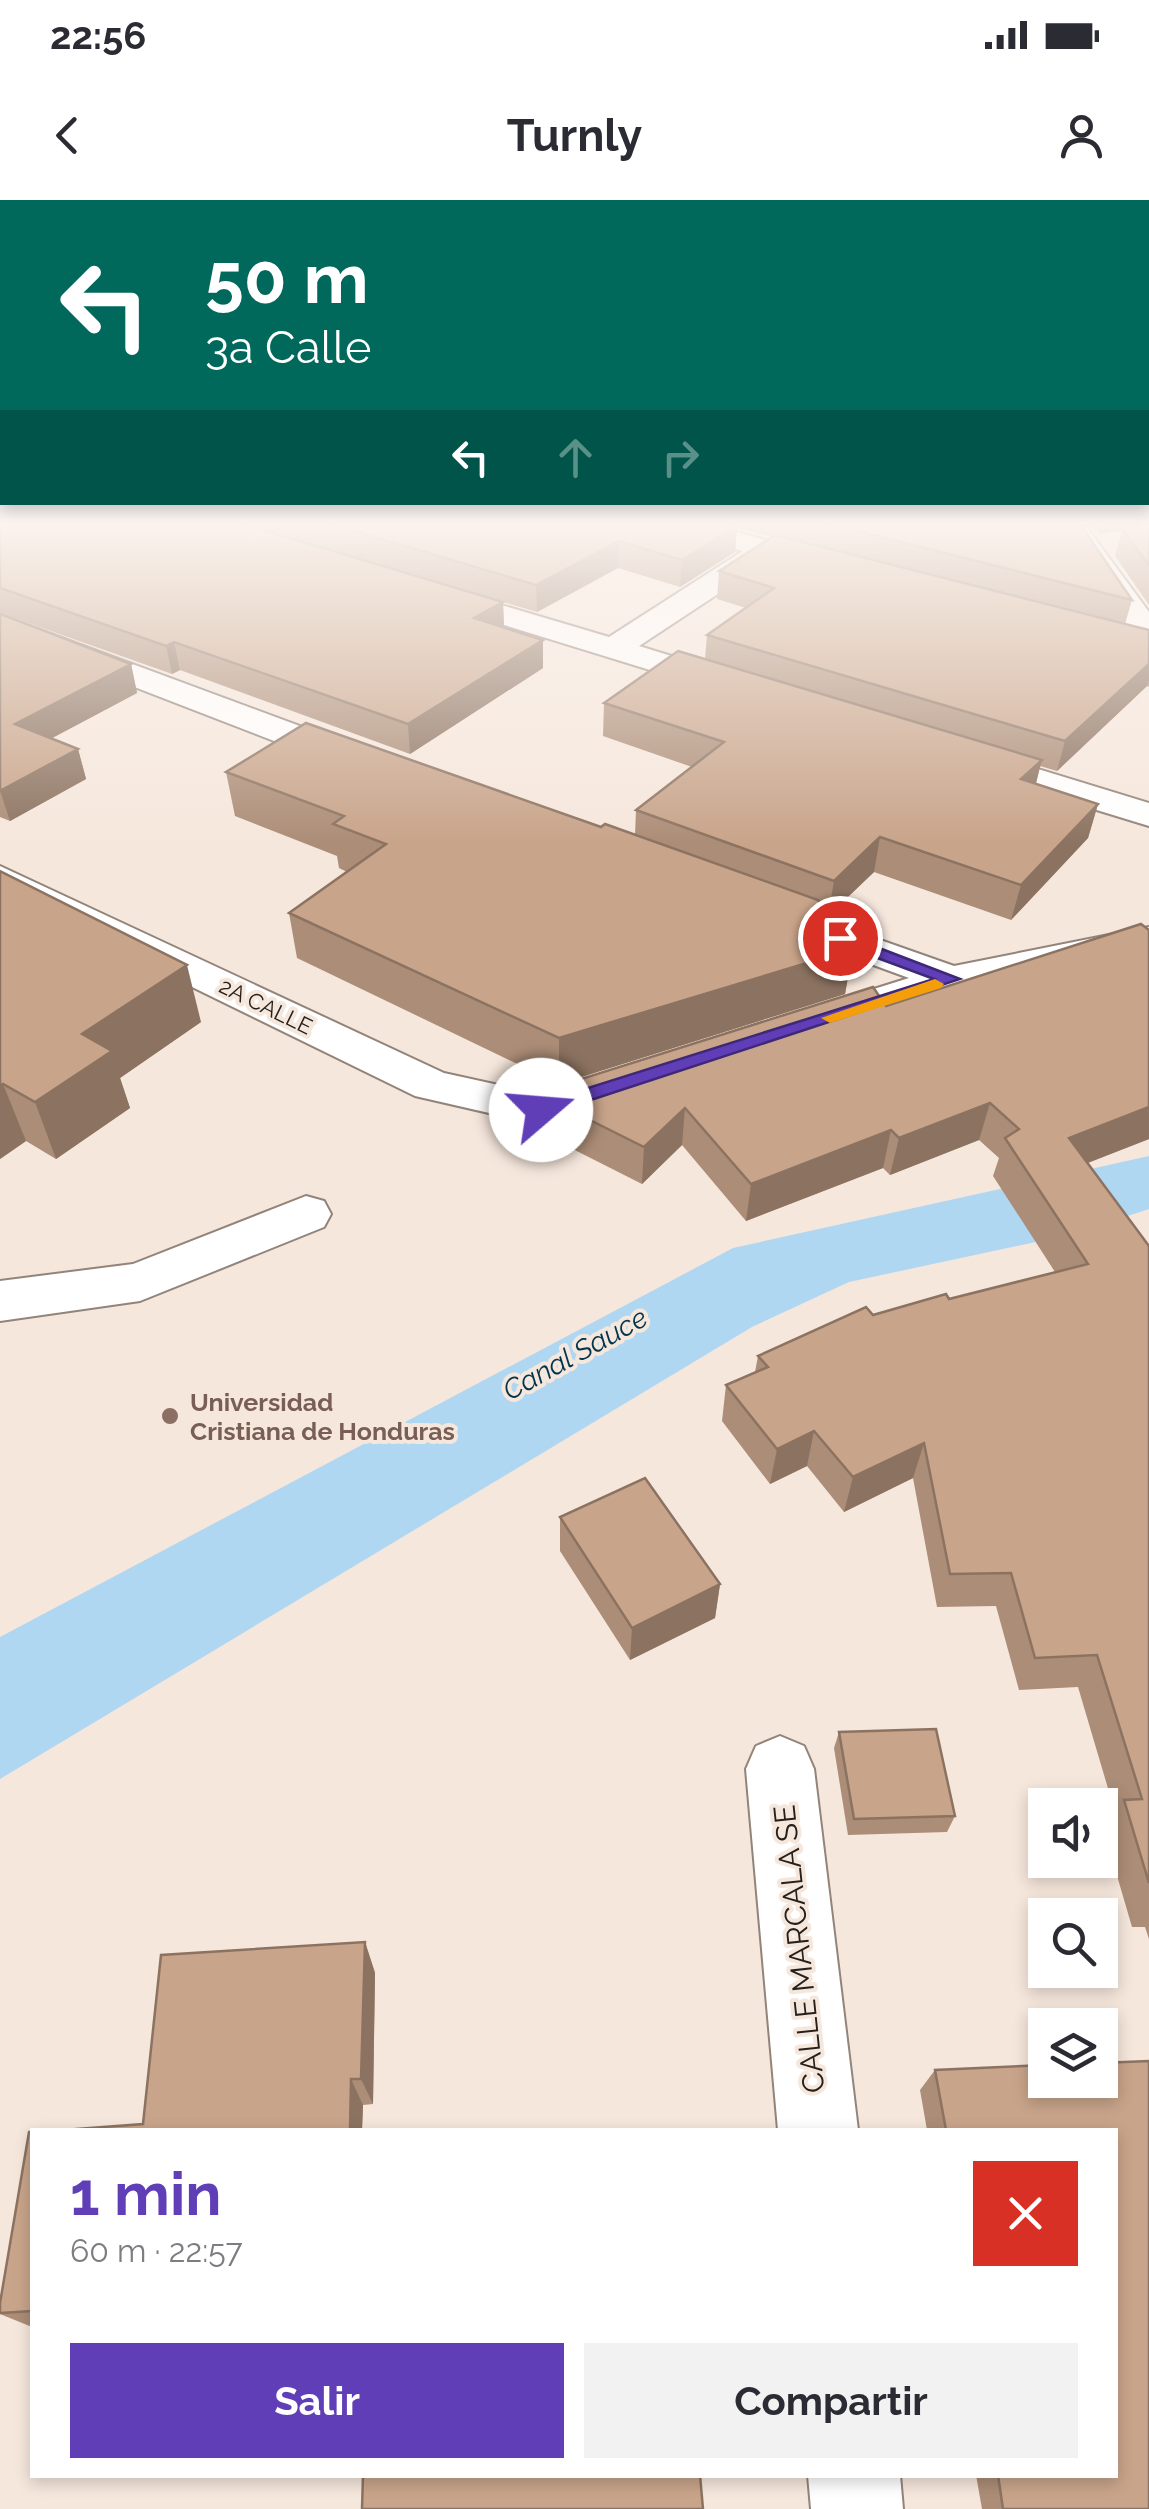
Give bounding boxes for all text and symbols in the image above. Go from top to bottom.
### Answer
text: 22:56 [50,13,146,58]
icon: back [40,108,95,163]
icon: person [1054,108,1109,163]
text: Turnly [507,109,642,162]
text: 50 m [205,237,369,319]
icon: left [40,240,170,370]
text: 3a Calle [205,321,371,374]
icon: left [443,430,498,485]
icon: ahead [548,430,603,485]
icon: right [653,430,708,485]
pin [798,896,883,981]
icon: arrive [813,911,868,966]
street label: 2A CALLE [215,972,317,1040]
position arrow [489,1058,593,1162]
water label: Canal Sauce [497,1301,653,1407]
place label: Universidad Cristiana de Honduras [190,1387,455,1446]
marker: Universidad Cristiana de Honduras [159,1405,181,1427]
map controls [1028,1788,1118,2098]
button: sound [1028,1788,1118,1878]
street label: CALLE MARCALA SE [766,1803,832,2095]
button: search [1028,1898,1118,1988]
button: layers [1028,2008,1118,2098]
text: 1 min [70,2159,221,2229]
button: close [973,2161,1078,2266]
text: 60 m · 22:57 [70,2232,243,2269]
button: Salir [70,2343,564,2458]
button: Compartir [584,2343,1078,2458]

